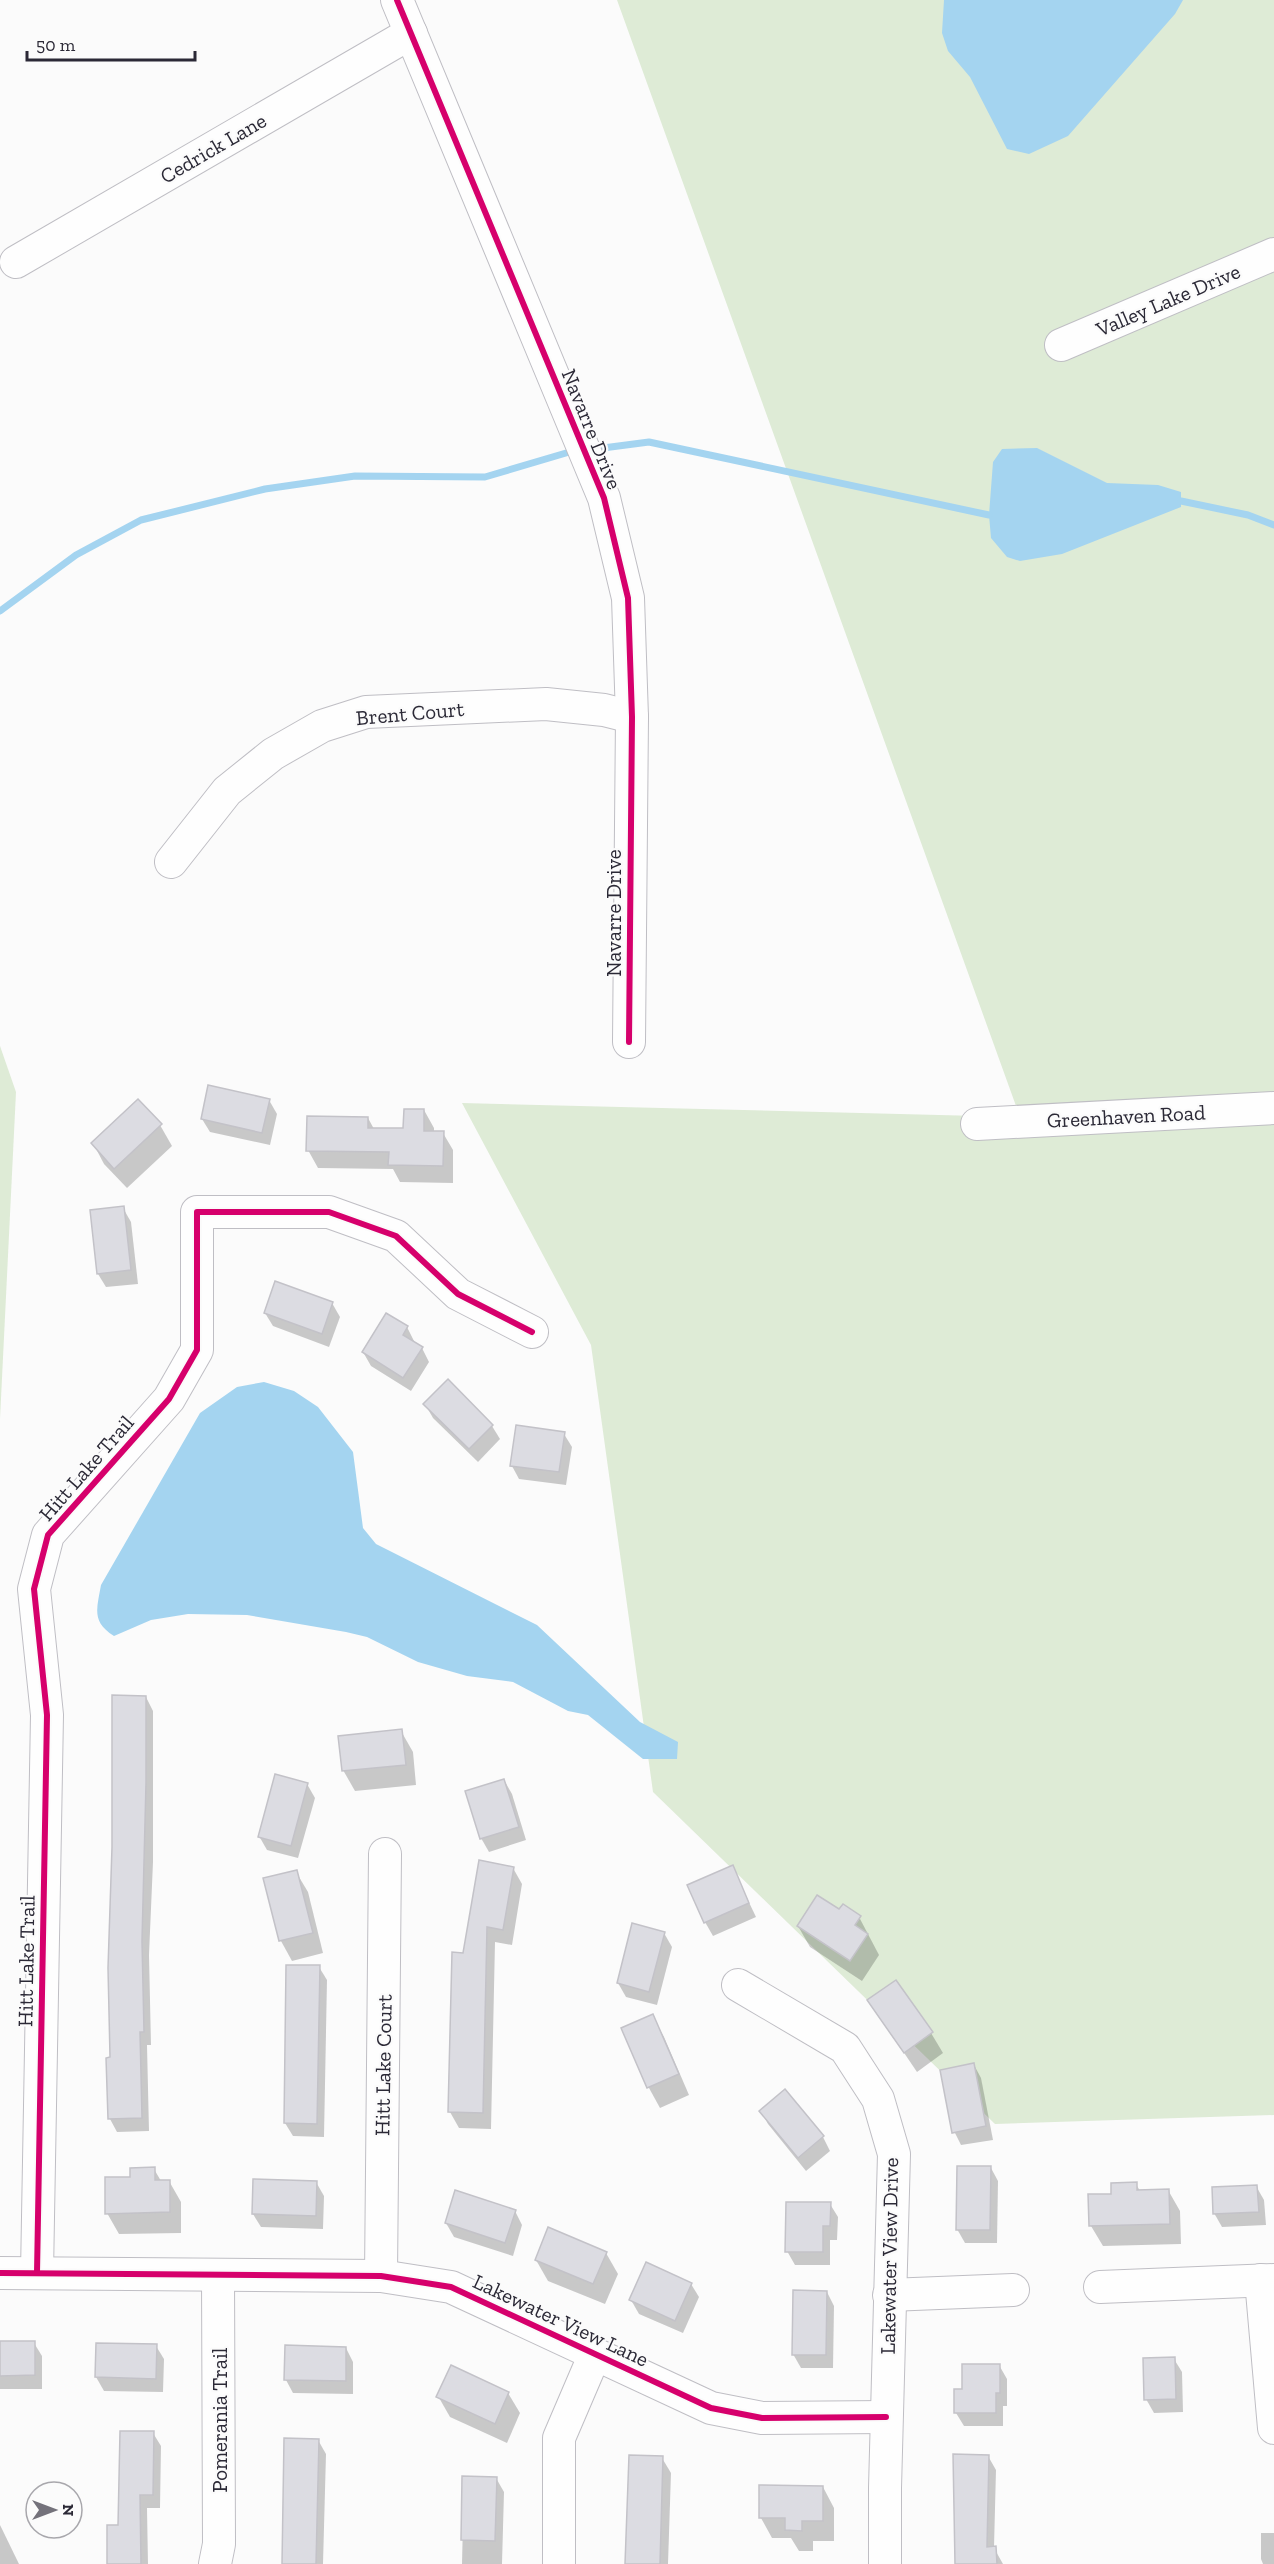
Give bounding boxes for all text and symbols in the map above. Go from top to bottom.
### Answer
scale bar [27,24,195,62]
text: 50 m [36,34,76,56]
street label: Cedrick Lane [155,107,271,188]
street label: Valley Lake Drive [1091,258,1244,342]
street label: Navarre Drive [557,365,627,493]
street label: Brent Court [355,696,465,730]
street label: Navarre Drive [601,849,626,977]
street label: Greenhaven Road [1046,1099,1206,1133]
street label: Hitt Lake Trail [33,1410,139,1526]
street label: Hitt Lake Trail [12,1895,40,2027]
street label: Hitt Lake Court [369,1994,397,2136]
street label: Lakewater View Drive [875,2157,903,2355]
street label: Lakewater View Lane [469,2268,653,2372]
street label: Pomerania Trail [207,2347,232,2492]
north arrow [24,2480,84,2540]
text: N [59,2504,78,2516]

